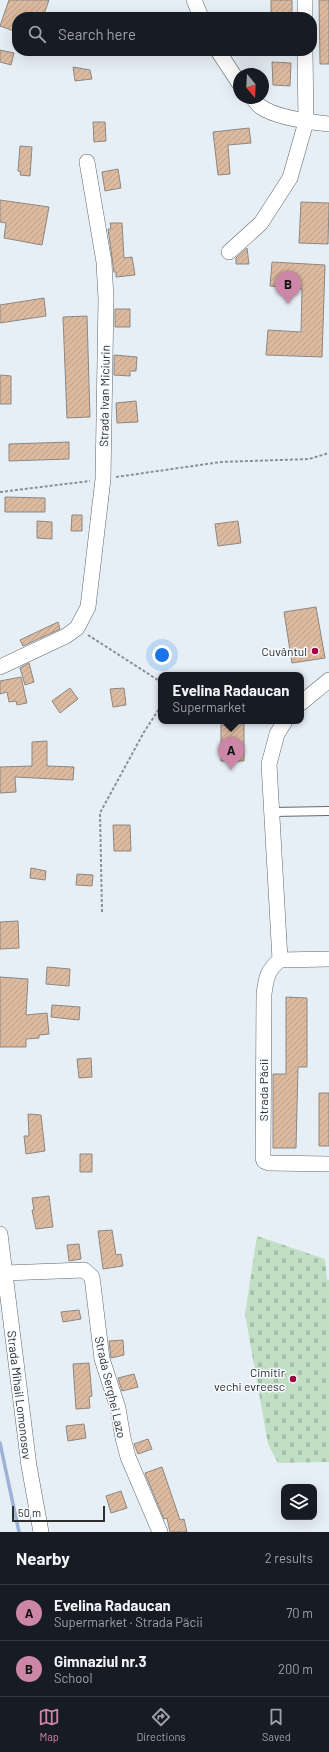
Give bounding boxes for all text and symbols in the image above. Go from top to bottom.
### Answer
search box [12,12,317,56]
icon: search [26,23,48,45]
text: Search here [58,25,136,43]
north arrow [233,68,269,104]
pin: B [275,271,301,304]
street label: Strada Ivan Miciurin [96,345,112,447]
place label: Cuvântul [262,644,307,658]
your location [152,645,172,665]
marker: Cuvântul [310,646,320,656]
popup [158,672,304,724]
text: Evelina Radaucan [173,681,289,699]
text: Supermarket [173,699,246,715]
pin: A [218,737,244,770]
street label: Strada Păcii [256,1059,270,1121]
street label: Strada Mihail Lomonosov [5,1330,35,1461]
street label: Strada Serghei Lazo [92,1335,130,1439]
place label: Cimitir vechi evreesc [214,1365,286,1393]
marker: Cimitir vechi evreesc [288,1374,298,1384]
map controls [281,1484,317,1520]
button: layers [281,1484,317,1520]
scale bar [12,1504,105,1523]
text: 50 m [18,1506,41,1519]
text: Nearby [16,1548,70,1568]
text: 2 results [265,1550,313,1566]
text: Evelina Radaucan [54,1596,171,1614]
text: A [25,1605,33,1621]
text: 70 m [286,1605,313,1621]
text: Supermarket · Strada Păcii [54,1614,203,1630]
text: Gimnaziul nr.3 [54,1652,147,1670]
text: B [25,1661,33,1677]
text: 200 m [278,1661,313,1677]
text: School [54,1670,92,1686]
tab: Map [38,1706,60,1743]
tab: Directions [136,1706,186,1743]
tab: Saved [262,1706,291,1743]

